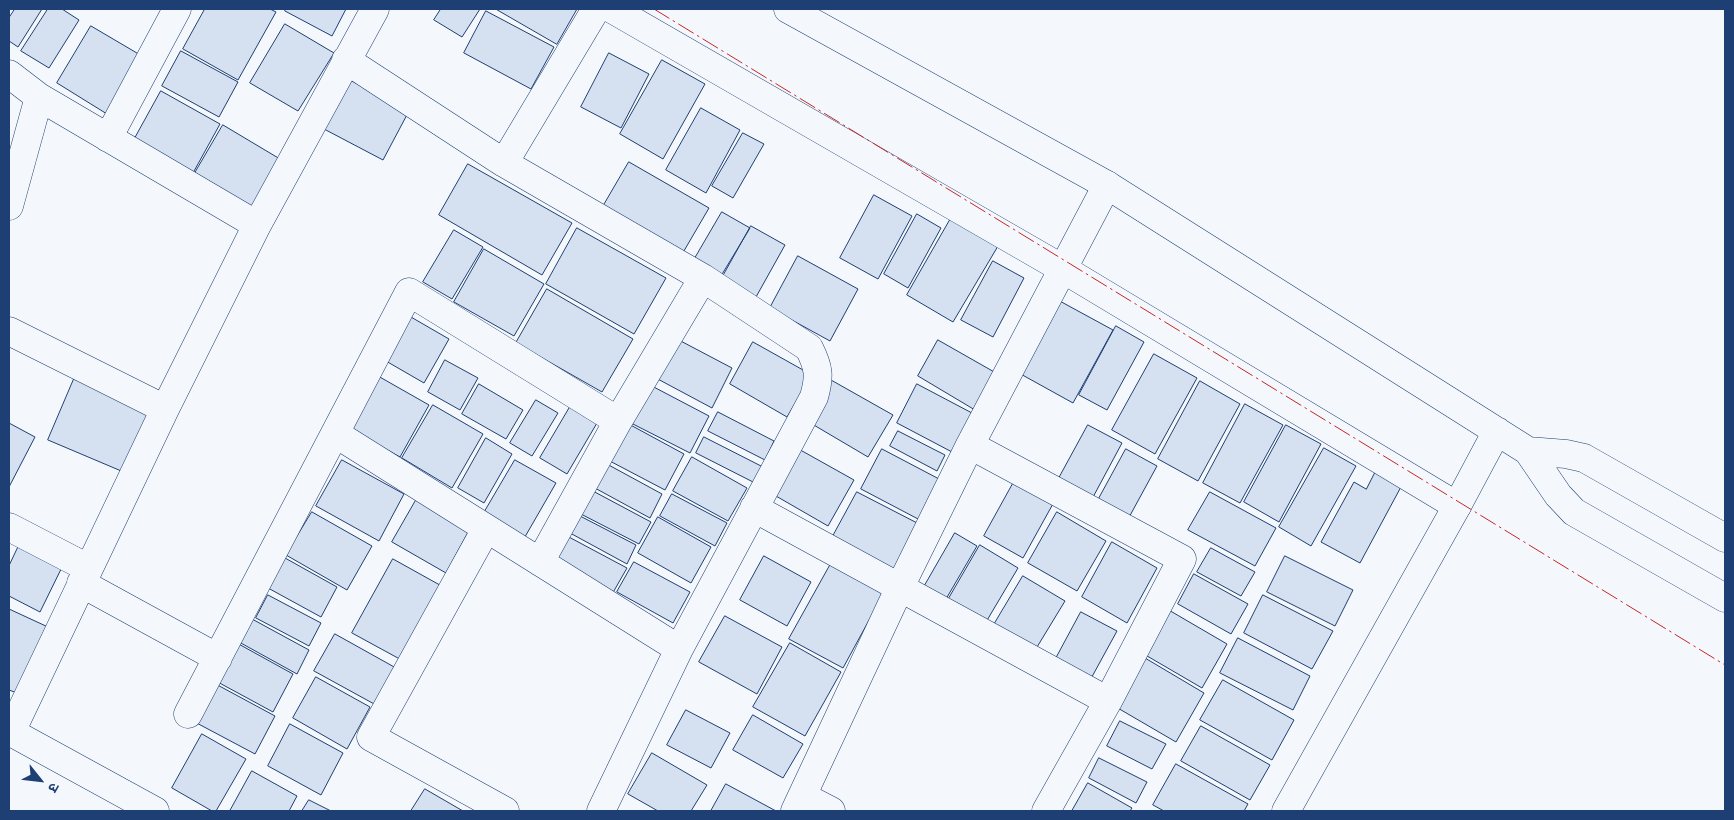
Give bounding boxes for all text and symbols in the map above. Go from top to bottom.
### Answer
north arrow [15,755,65,805]
text: उ [44,780,63,795]

